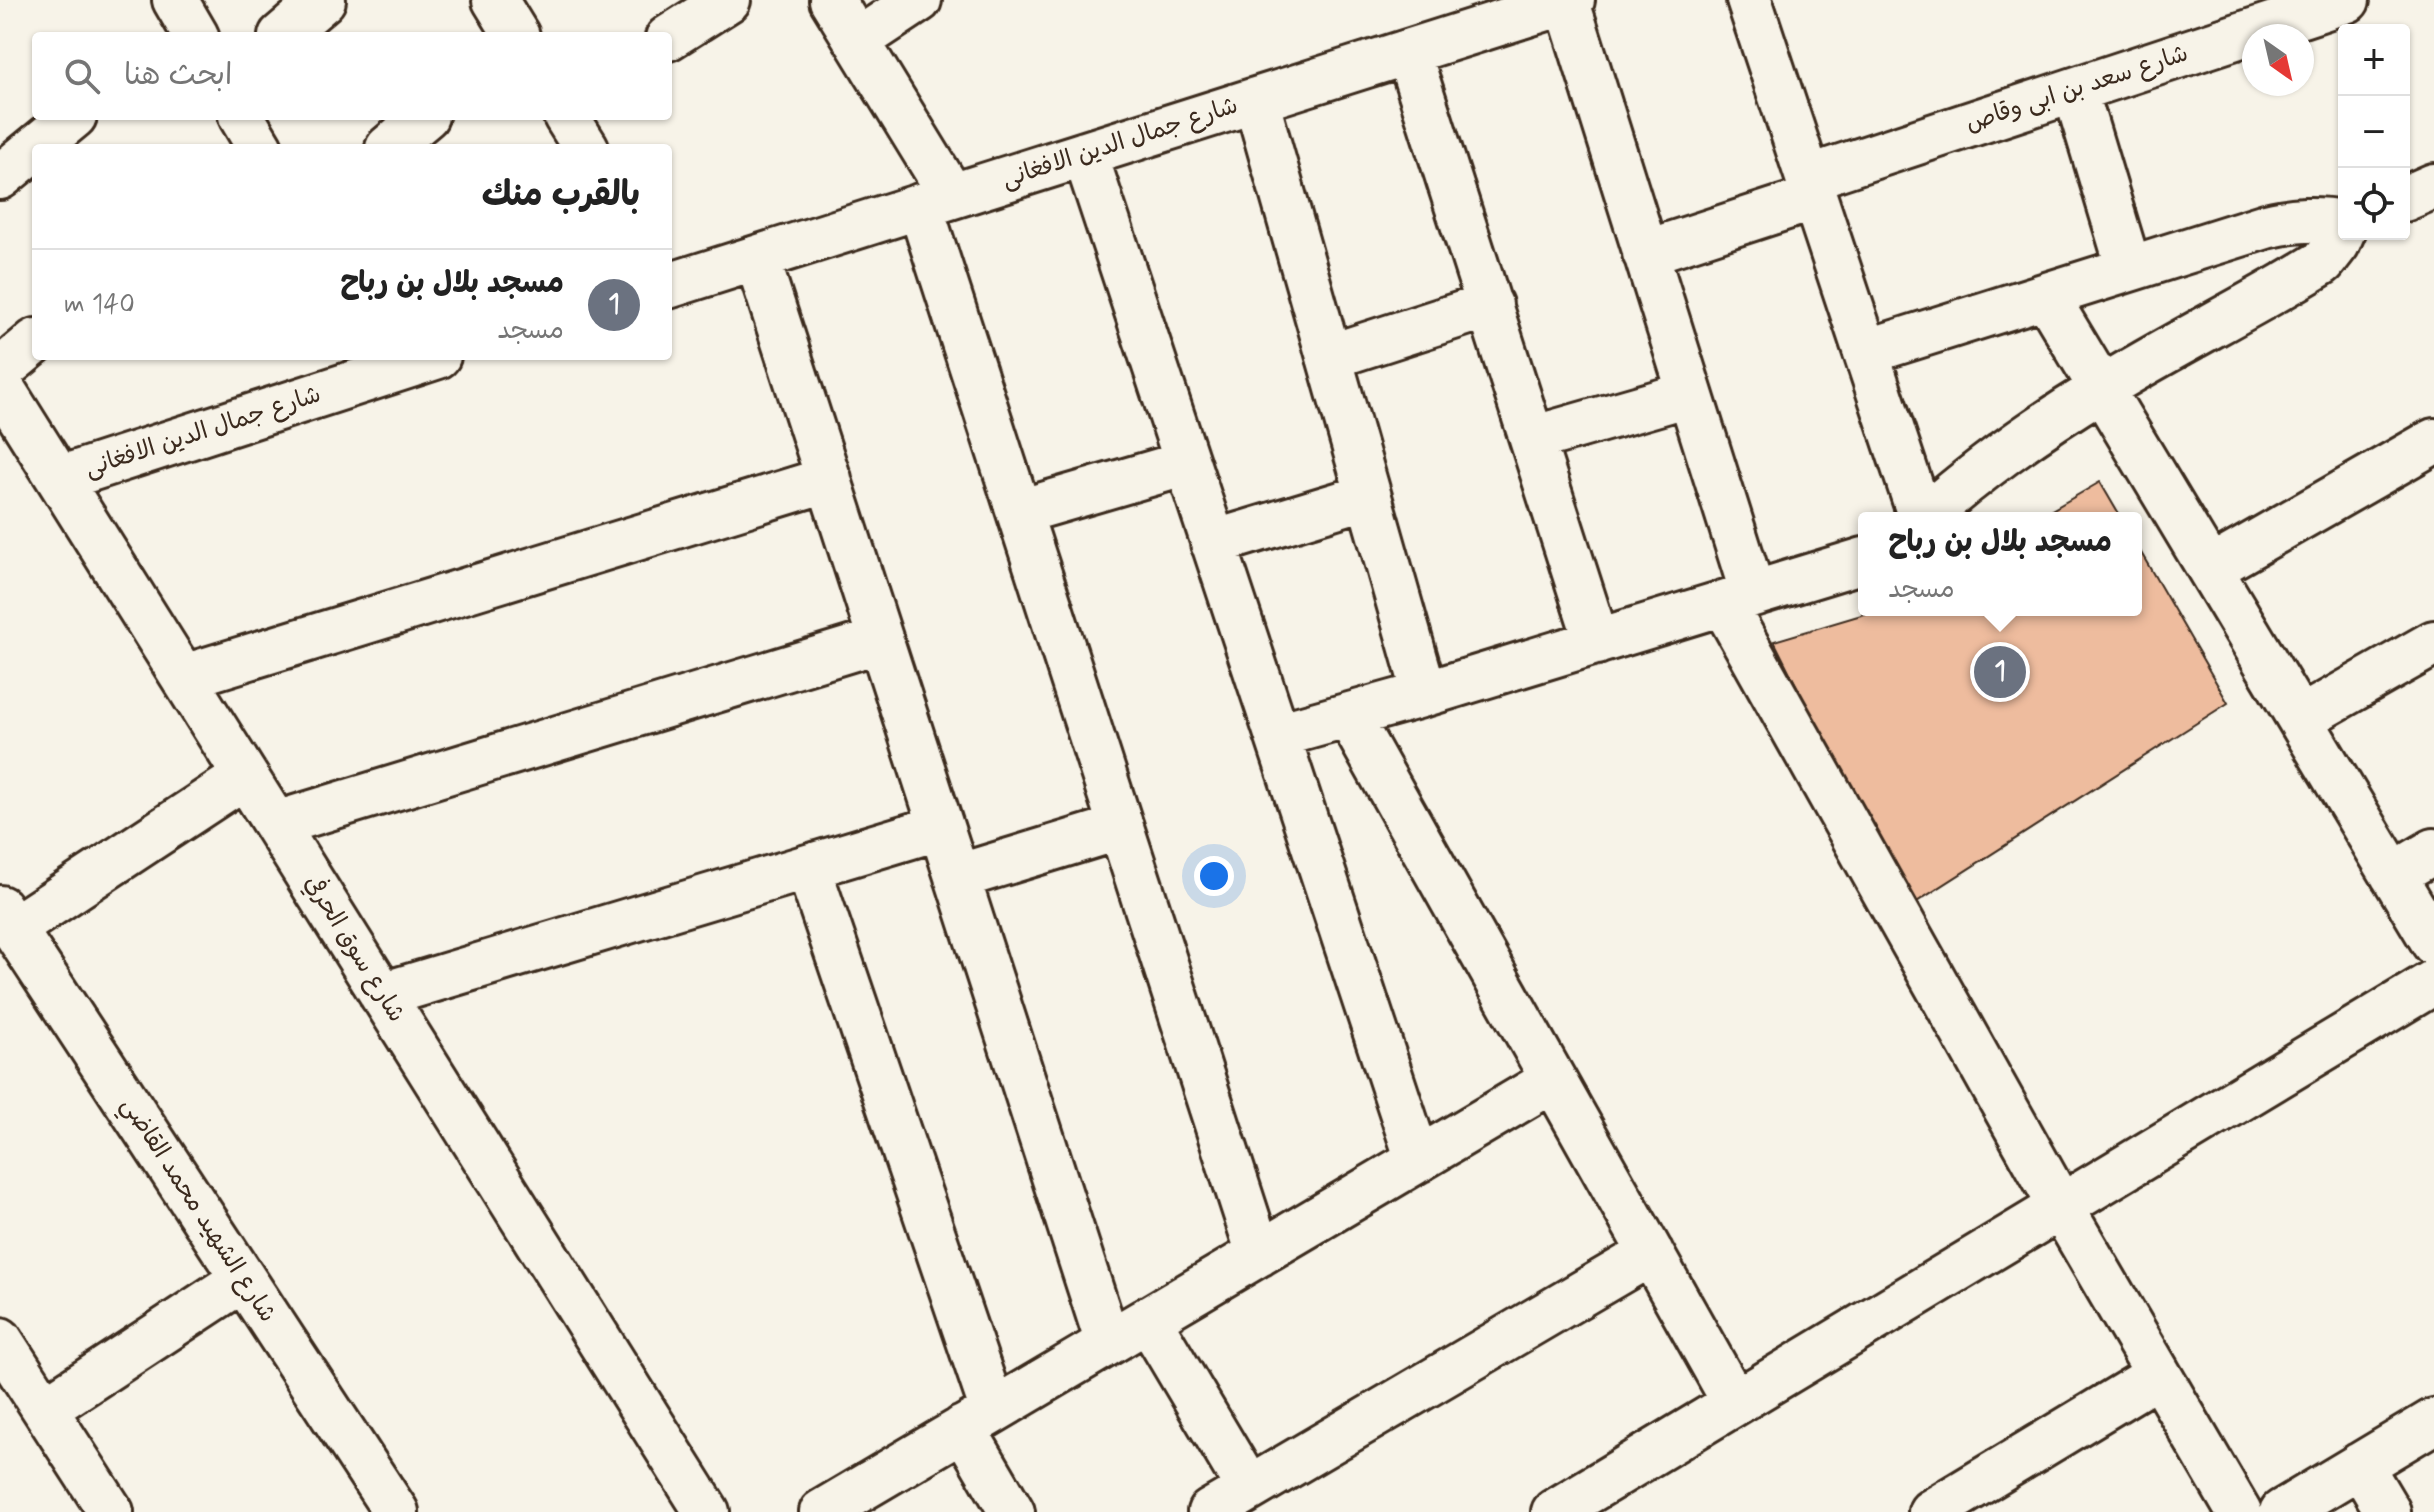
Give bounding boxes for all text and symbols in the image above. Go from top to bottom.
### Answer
north arrow [2242,24,2314,96]
map controls [2338,24,2410,240]
button: + [2338,24,2410,96]
search box [32,32,672,120]
street label: شارع سعد بن ابى وقاص [1962,38,2192,140]
icon: search [60,54,104,98]
text: ابحث هنا [124,56,232,95]
street label: شارع جمال الدين الافغانى [998,90,1242,196]
button: − [2338,96,2410,168]
button: locate [2338,168,2410,240]
text: بالقرب منك [482,173,640,218]
text: مسجد بلال بن رباح [340,264,564,303]
text: 140 m [64,288,135,322]
text: 1 [608,288,620,322]
text: مسجد [497,314,564,348]
street label: شارع جمال الدين الافغانى [81,379,325,485]
popup [1858,512,2142,616]
text: مسجد بلال بن رباح [1888,523,2112,562]
text: مسجد [1888,573,1955,607]
pin: 1 [1974,642,2026,702]
your location [1194,856,1234,896]
street label: شارع سوق الحرفي [296,869,412,1028]
street label: شارع الشهيد محمد القاضي [110,1092,282,1331]

